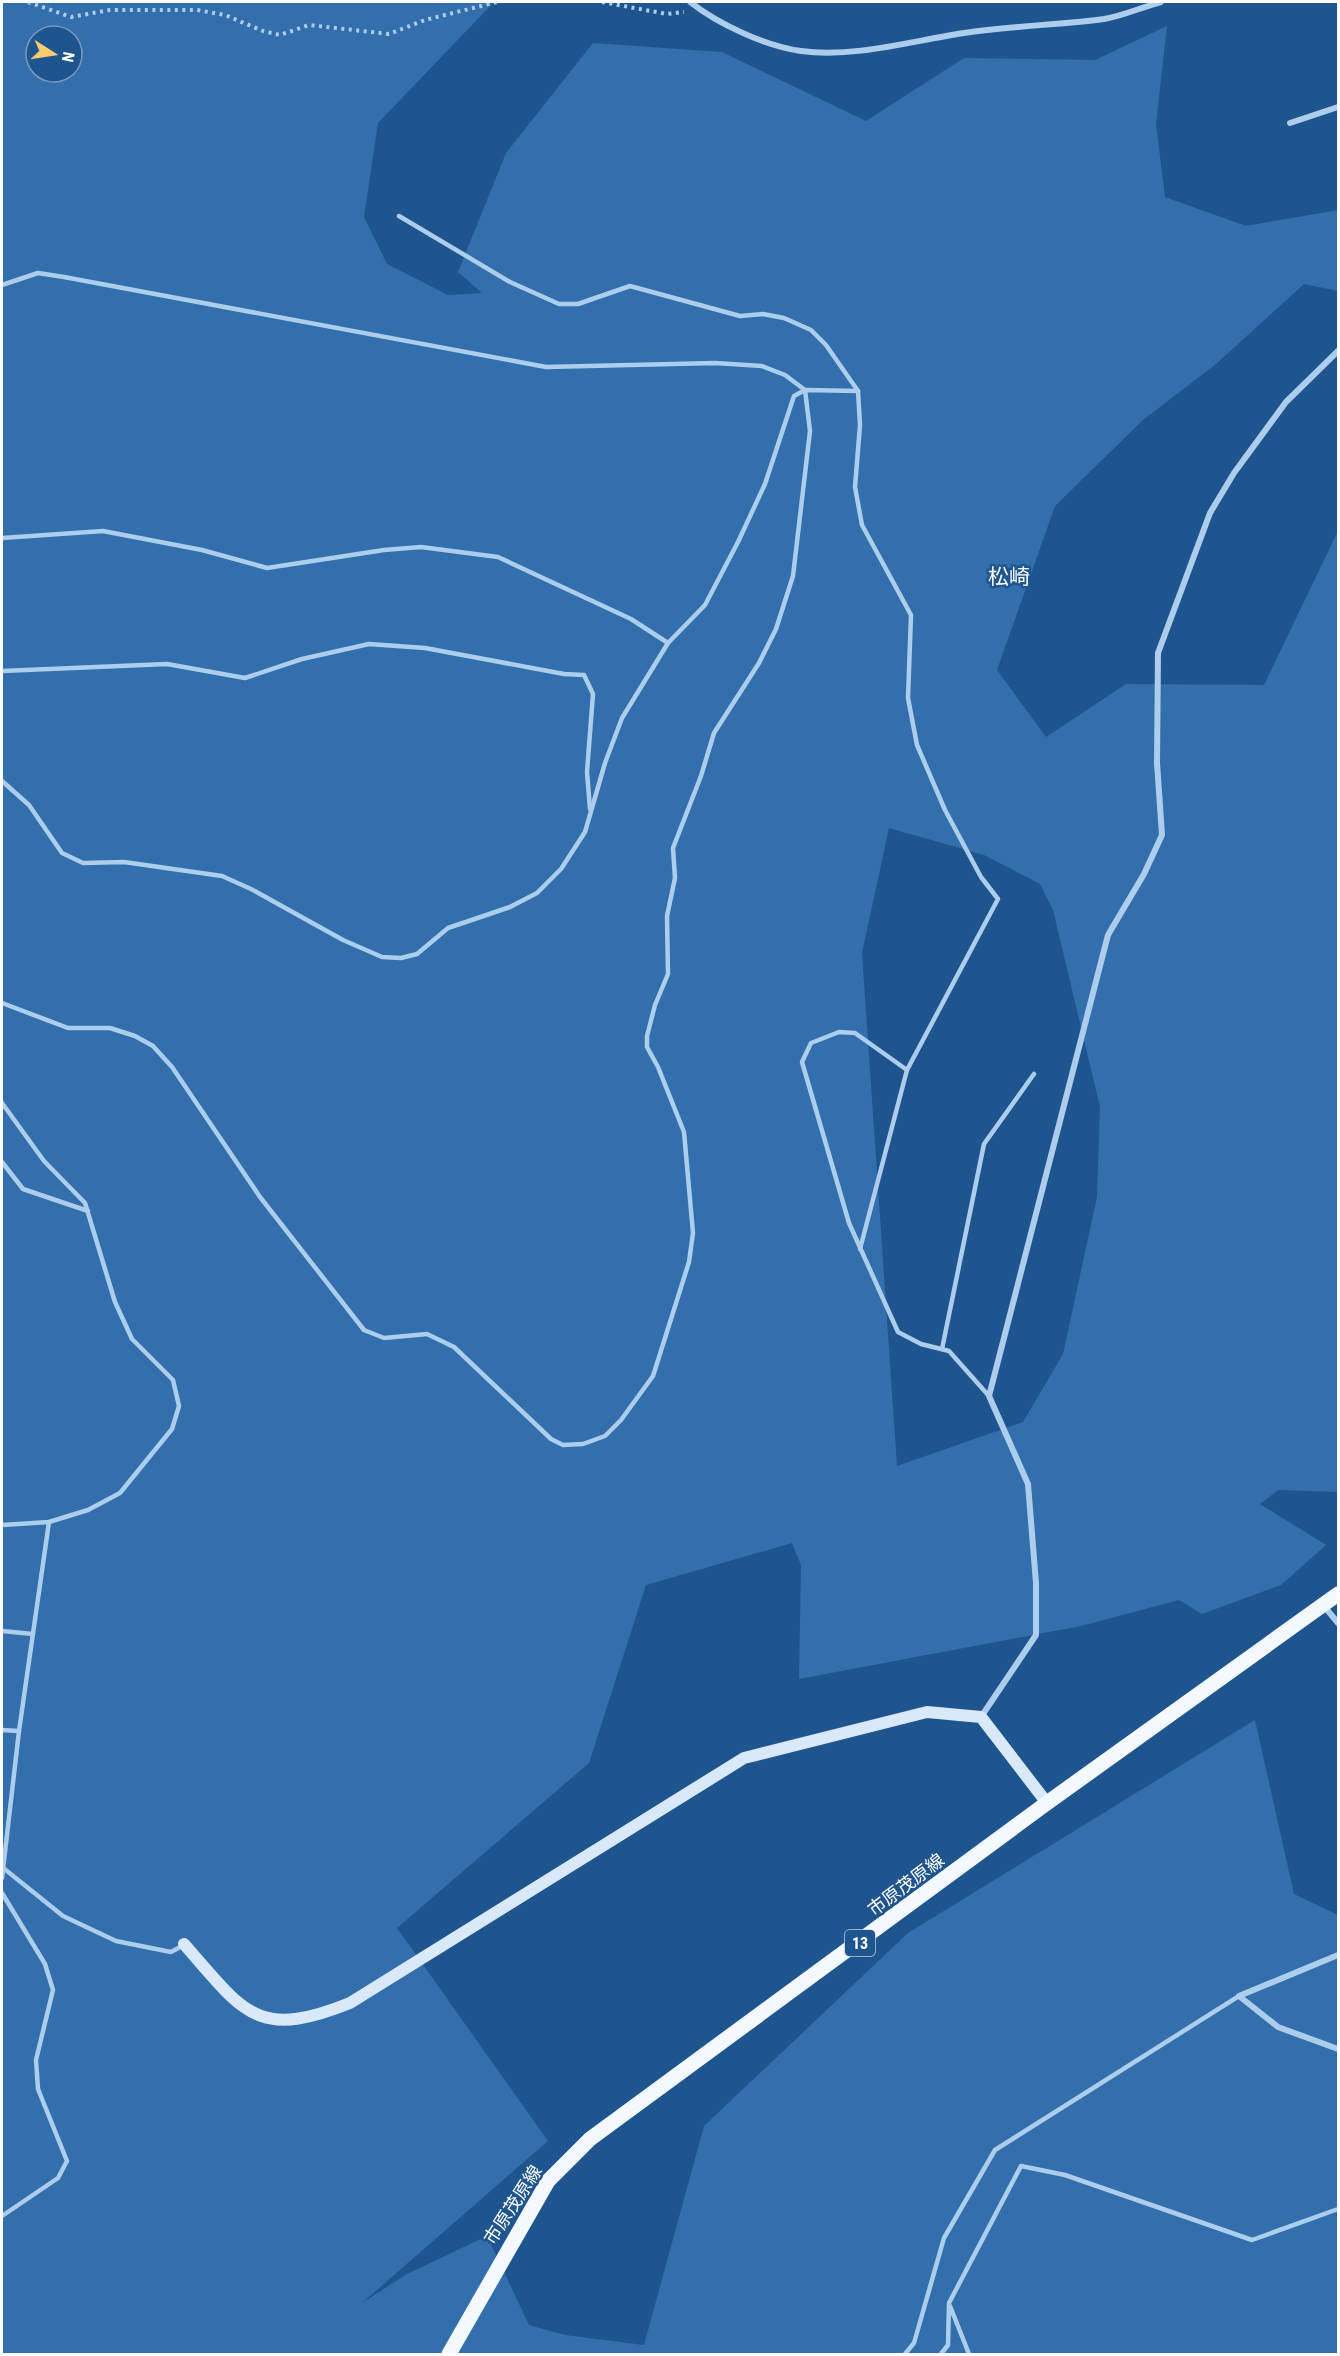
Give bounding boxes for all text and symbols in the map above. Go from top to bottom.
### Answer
north arrow [24,24,84,84]
text: N [58,50,78,64]
district label: 松崎 [988,565,1030,589]
street label: 市原茂原線 [863,1849,948,1920]
road number: 13 [845,1930,875,1956]
street label: 市原茂原線 [479,2161,546,2248]

